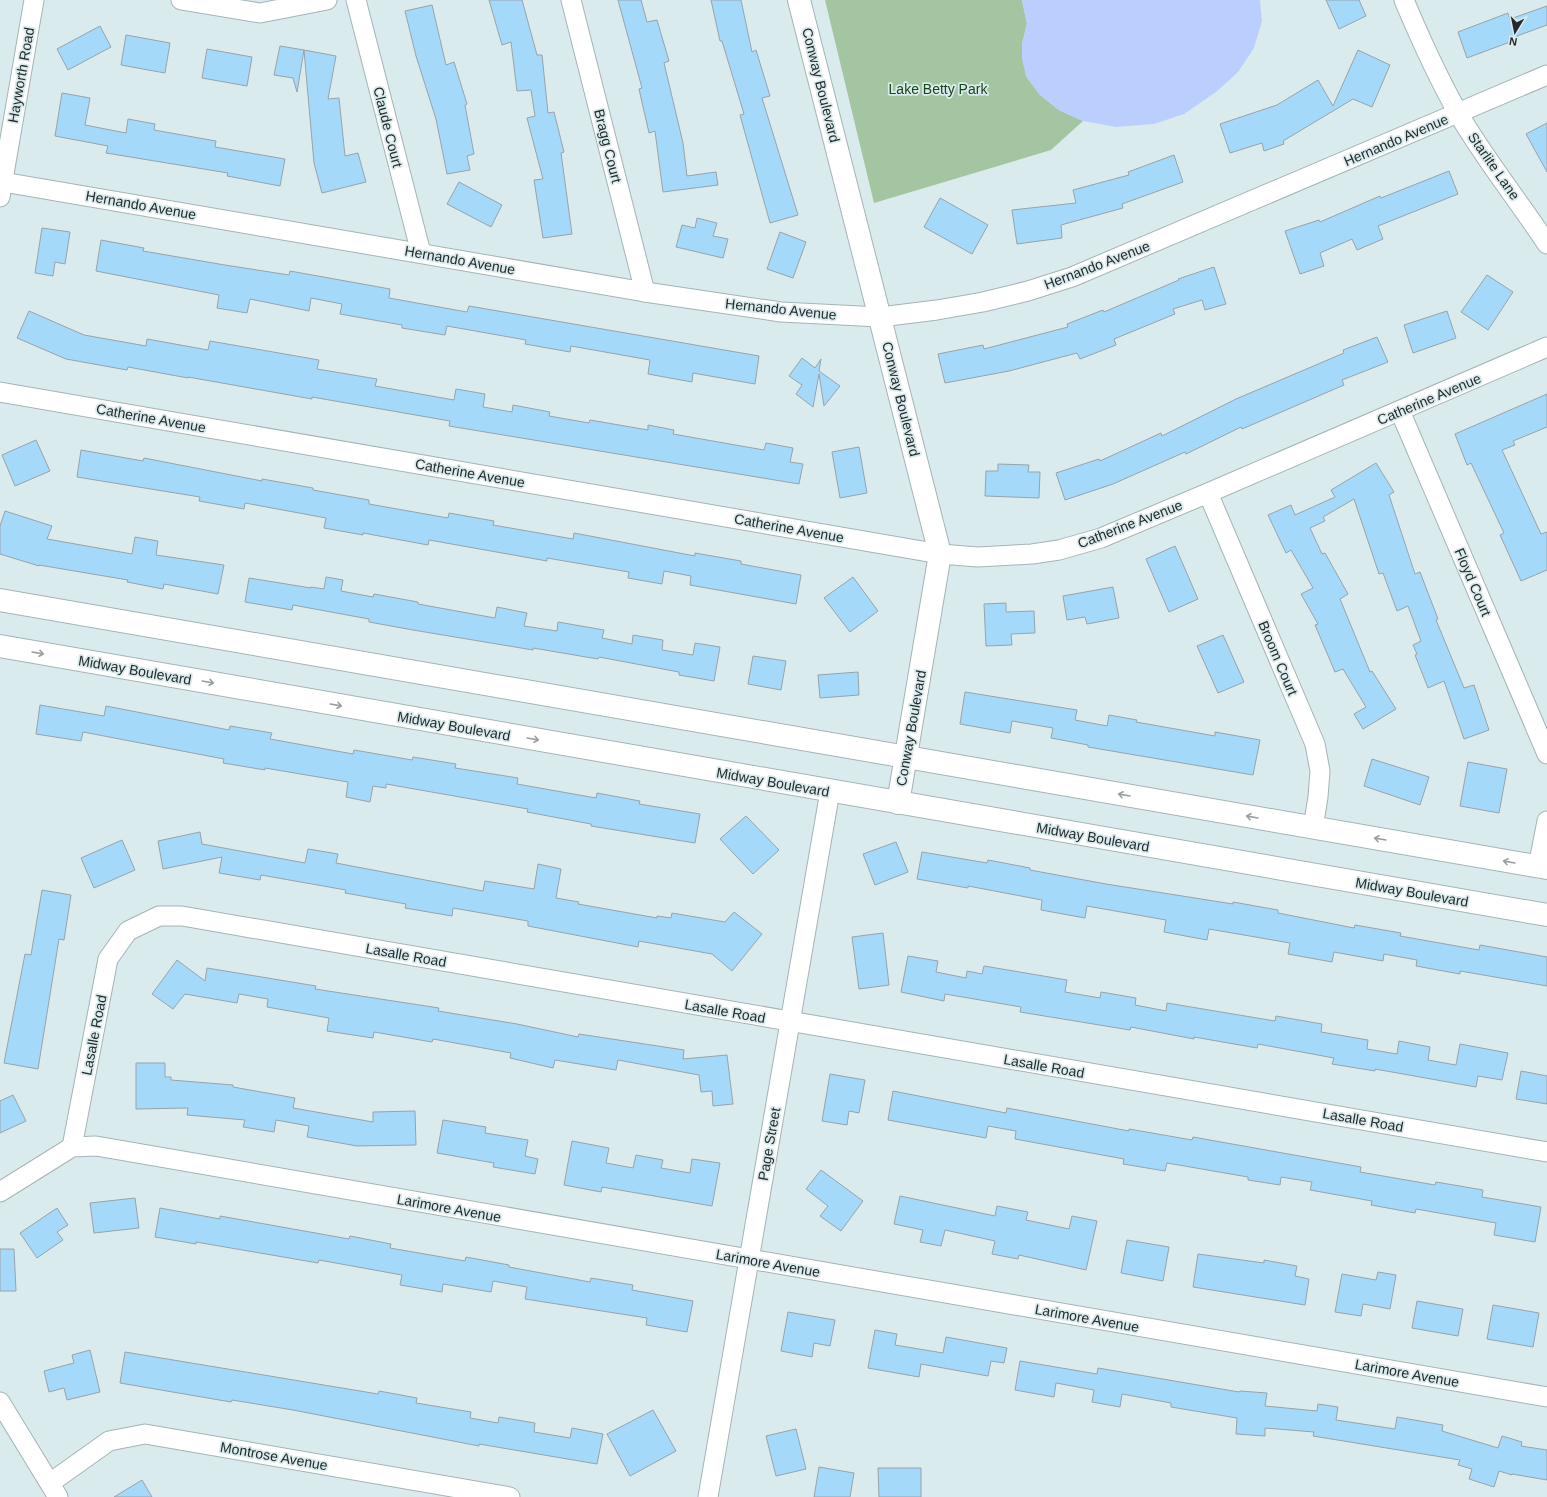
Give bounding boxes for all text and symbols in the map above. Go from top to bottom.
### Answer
north arrow [1495,12,1535,52]
street label: Hayworth Road [5,26,37,124]
street label: Conway Boulevard [799,26,843,144]
text: N [1508,35,1518,48]
park label: Lake Betty Park [889,81,988,97]
street label: Claude Court [370,85,406,169]
street label: Bragg Court [591,107,625,185]
street label: Hernando Avenue [1341,111,1451,169]
street label: Starlite Lane [1465,129,1523,203]
street label: Hernando Avenue [85,187,198,223]
street label: Hernando Avenue [1042,237,1152,293]
street label: Hernando Avenue [404,242,517,278]
street label: Hernando Avenue [725,295,838,323]
street label: Conway Boulevard [879,340,923,458]
street label: Catherine Avenue [1375,370,1483,428]
street label: Catherine Avenue [95,400,207,436]
street label: Catherine Avenue [414,455,526,491]
street label: Catherine Avenue [1075,497,1185,551]
street label: Catherine Avenue [733,510,845,546]
street label: Floyd Court [1451,546,1495,619]
street label: Broom Court [1255,618,1301,698]
one-way arrow [32,649,45,657]
street label: Midway Boulevard [77,652,193,688]
street label: Conway Boulevard [893,669,929,787]
one-way arrow [201,679,214,687]
one-way arrow [329,701,342,709]
street label: Midway Boulevard [396,708,512,744]
one-way arrow [526,736,539,744]
street label: Midway Boulevard [715,764,831,800]
one-way arrow [1118,791,1131,799]
one-way arrow [1246,813,1259,821]
street label: Midway Boulevard [1035,819,1151,855]
one-way arrow [1374,835,1387,843]
one-way arrow [1502,858,1515,866]
street label: Midway Boulevard [1354,874,1470,910]
street label: Lasalle Road [364,940,448,970]
street label: Lasalle Road [78,993,110,1077]
street label: Lasalle Road [683,996,767,1026]
street label: Lasalle Road [1002,1051,1086,1081]
street label: Lasalle Road [1321,1105,1405,1135]
street label: Page Street [755,1106,783,1182]
street label: Larimore Avenue [396,1191,503,1225]
street label: Larimore Avenue [715,1246,822,1280]
street label: Larimore Avenue [1034,1301,1141,1335]
street label: Larimore Avenue [1354,1356,1461,1390]
street label: Montrose Avenue [219,1439,329,1473]

